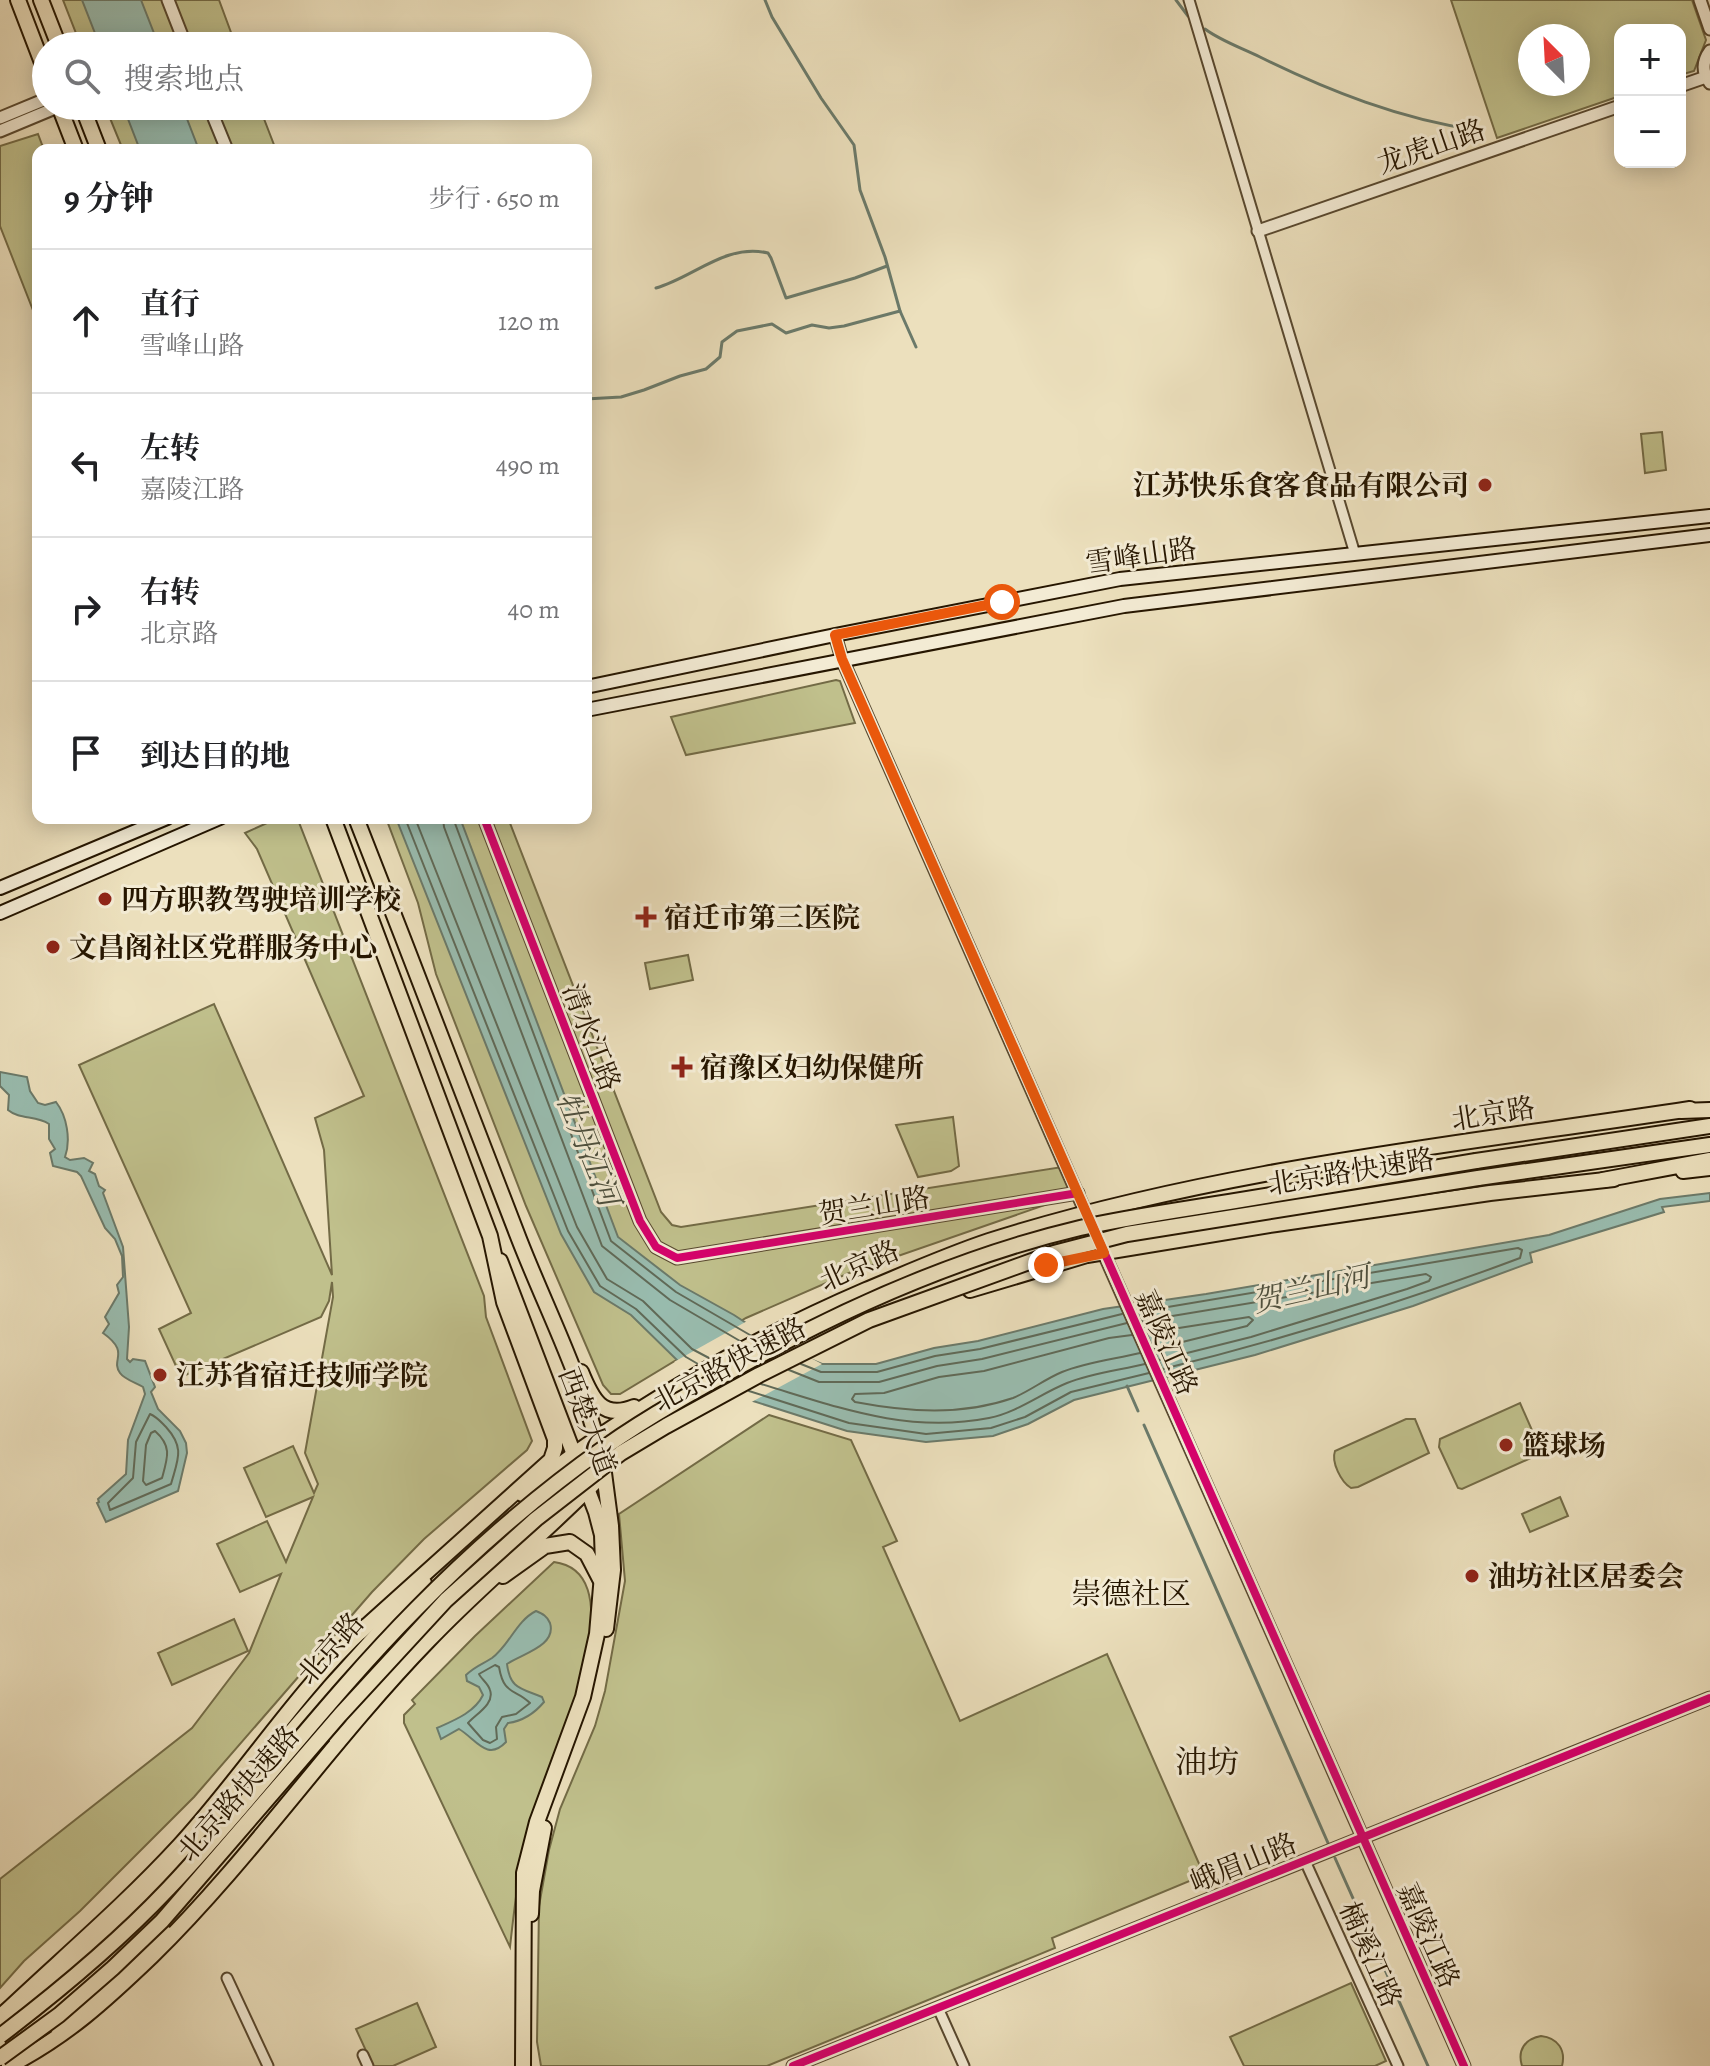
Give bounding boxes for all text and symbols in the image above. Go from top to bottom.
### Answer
north arrow [1518,24,1590,96]
map controls [1614,24,1686,168]
button: + [1614,24,1686,96]
search box [32,32,592,120]
icon: search [60,54,104,98]
text: 搜索地点 [124,59,244,99]
button: − [1614,96,1686,168]
street label: 龙虎山路 [1372,111,1490,183]
text: 9 分钟 [64,175,154,222]
text: 步行 · 650 m [429,181,560,216]
text: 直行 [140,284,200,324]
icon: ahead [64,299,108,343]
text: 120 m [498,304,560,339]
text: 雪峰山路 [140,328,244,363]
text: 左转 [140,428,200,468]
icon: left [64,443,108,487]
text: 490 m [496,448,560,483]
place label: 江苏快乐食客食品有限公司 [1133,467,1469,505]
text: 嘉陵江路 [140,472,244,507]
marker: 江苏快乐食客食品有限公司 [1476,476,1494,494]
street label: 雪峰山路 [1083,529,1199,583]
text: 右转 [140,572,200,612]
route start [984,584,1020,620]
icon: right [64,587,108,631]
text: 40 m [508,592,560,627]
text: 北京路 [140,616,218,651]
icon: arrive [64,731,108,775]
text: 到达目的地 [140,736,290,776]
place label: 四方职教驾驶培训学校 [121,881,401,919]
marker: 四方职教驾驶培训学校 [96,890,114,908]
place label: 宿迁市第三医院 [664,899,860,937]
marker: 宿迁市第三医院 [635,906,657,928]
place label: 文昌阁社区党群服务中心 [69,929,377,967]
marker: 文昌阁社区党群服务中心 [44,938,62,956]
street label: 清水江路 [553,978,629,1096]
place label: 宿豫区妇幼保健所 [700,1049,924,1087]
marker: 宿豫区妇幼保健所 [671,1056,693,1078]
water label: 牡丹江河 [547,1086,631,1217]
street label: 北京路 [1449,1089,1538,1139]
street label: 北京路快速路 [1265,1140,1437,1204]
street label: 贺兰山路 [816,1178,932,1234]
street label: 北京路 [813,1231,906,1300]
route end [1028,1247,1064,1283]
water label: 贺兰山河 [1248,1255,1379,1322]
street label: 嘉陵江路 [1126,1284,1206,1401]
street label: 北京路快速路 [646,1309,813,1421]
place label: 江苏省宿迁技师学院 [176,1357,428,1395]
street label: 西楚大道 [549,1362,625,1480]
marker: 江苏省宿迁技师学院 [151,1366,169,1384]
place label: 篮球场 [1522,1427,1606,1465]
marker: 篮球场 [1497,1436,1515,1454]
place label: 油坊社区居委会 [1488,1558,1684,1596]
marker: 油坊社区居委会 [1463,1567,1481,1585]
district label: 崇德社区 [1071,1574,1191,1614]
street label: 北京路 [289,1604,373,1693]
street label: 北京路快速路 [169,1718,308,1870]
district label: 油坊 [1175,1740,1239,1784]
street label: 峨眉山路 [1184,1824,1302,1902]
street label: 嘉陵江路 [1388,1877,1468,1994]
street label: 楠溪江路 [1330,1896,1410,2013]

